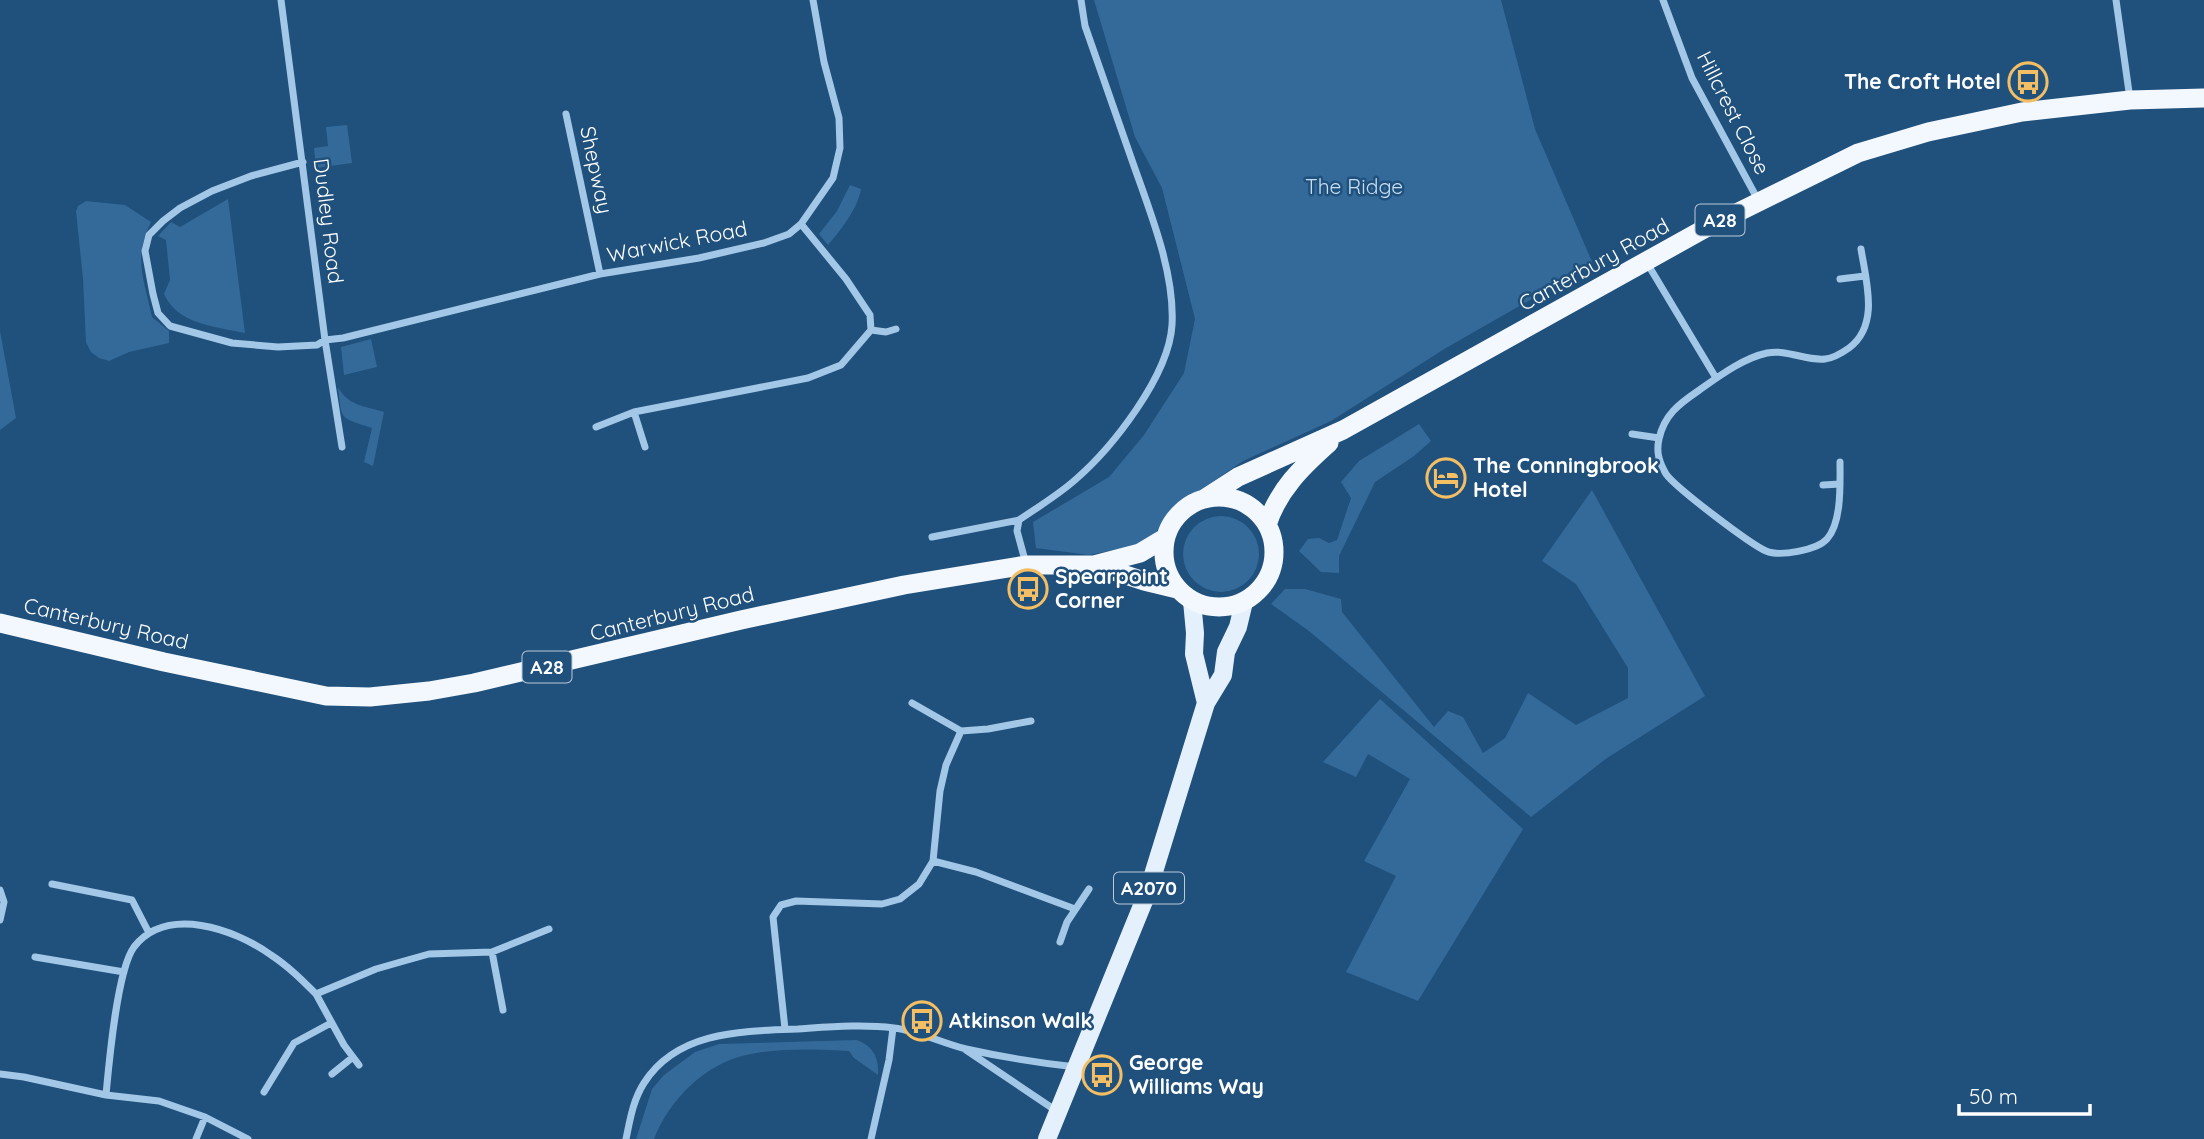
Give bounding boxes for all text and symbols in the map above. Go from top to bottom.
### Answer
street label: Hillcrest Close [1692,47,1776,179]
bus stop icon: The Croft Hotel [2007,61,2049,103]
place label: The Croft Hotel [1844,68,2001,94]
street label: Shepway [575,124,619,216]
street label: Dudley Road [308,157,350,285]
park label: The Ridge [1305,173,1403,199]
road number: A28 [1696,204,1744,235]
street label: Canterbury Road [1514,212,1673,316]
street label: Warwick Road [605,215,749,267]
place label: The Conningbrook Hotel [1473,452,1659,502]
hotel icon: The Conningbrook Hotel [1425,457,1467,499]
place label: Spearpoint Corner [1055,563,1168,613]
bus stop icon: Spearpoint Corner [1007,568,1049,610]
street label: Canterbury Road [587,580,756,646]
street label: Canterbury Road [21,591,191,655]
road number: A28 [522,652,572,682]
road number: A2070 [1114,873,1184,904]
bus stop icon: Atkinson Walk [901,1000,943,1042]
place label: Atkinson Walk [949,1007,1092,1033]
place label: George Williams Way [1129,1049,1264,1099]
bus stop icon: George Williams Way [1081,1054,1123,1096]
scale bar [1959,1072,2090,1116]
text: 50 m [1969,1083,2018,1109]

